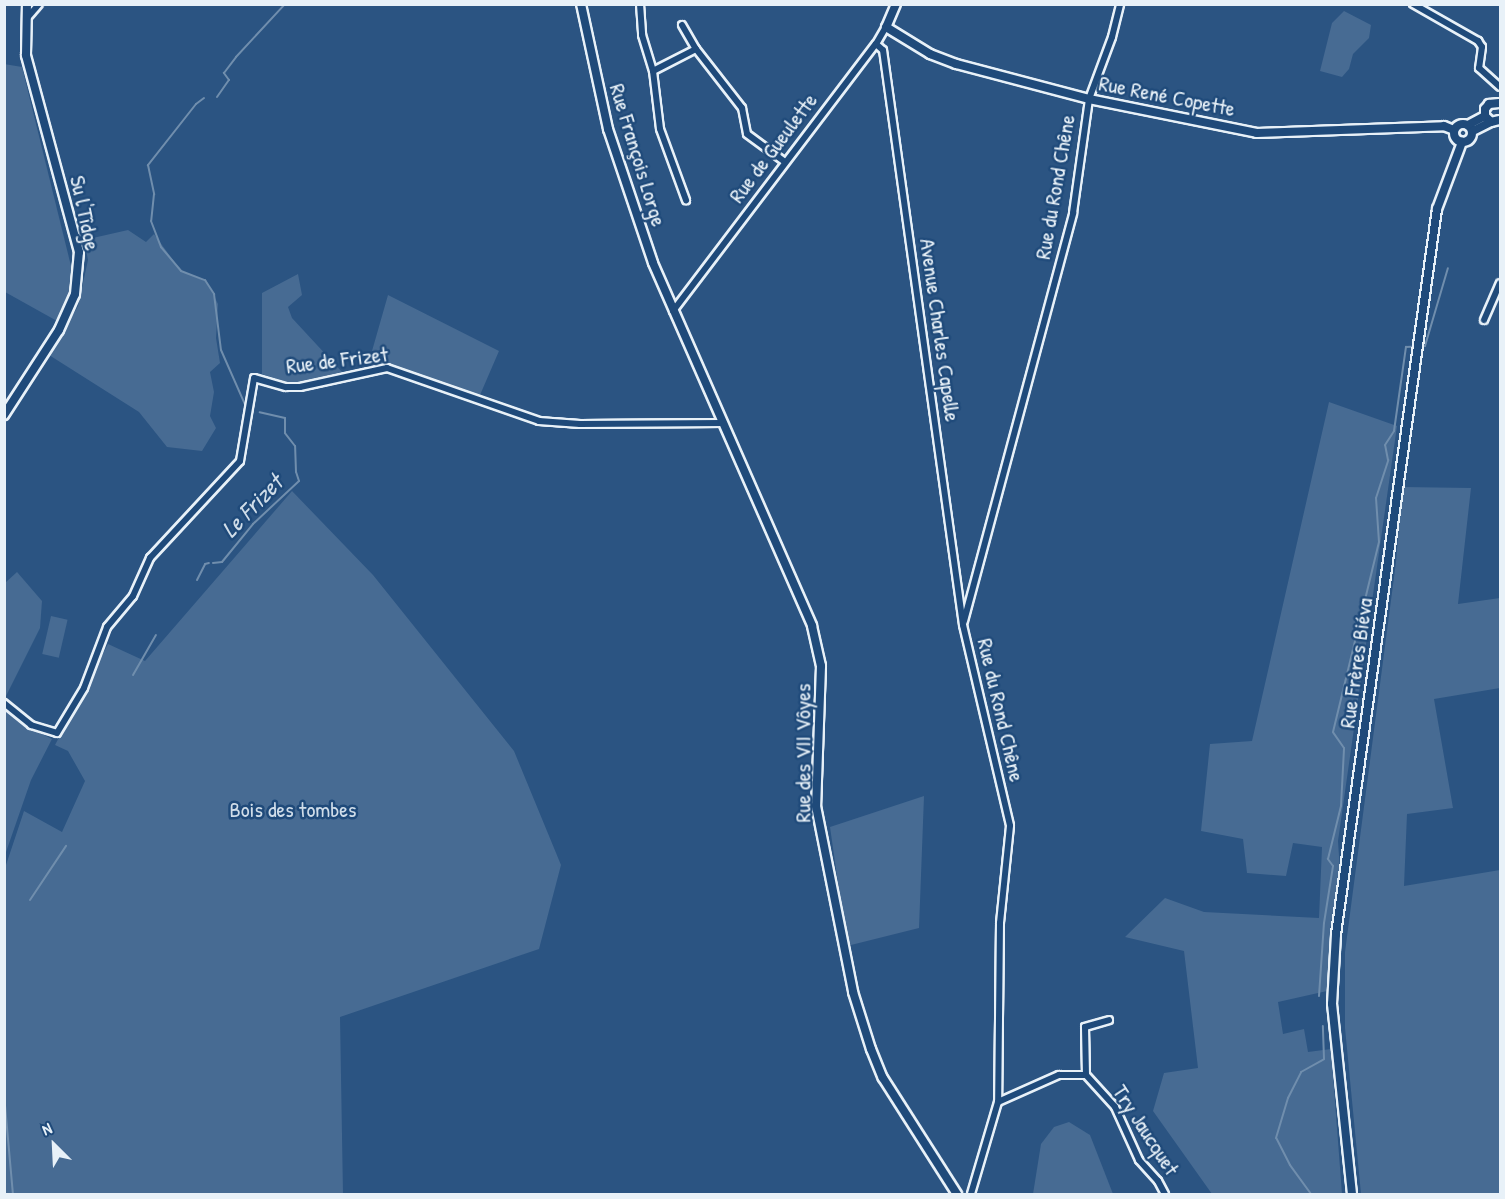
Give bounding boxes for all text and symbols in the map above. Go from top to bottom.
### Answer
street label: Rue René Copette [1097,70,1237,122]
street label: Rue François Lorge [604,80,672,230]
street label: Rue de Gueulette [723,88,823,208]
street label: Rue du Rond Chêne [1029,113,1081,261]
street label: Su l'Tîdge [64,173,106,253]
street label: Avenue Charles Capelle [914,237,966,423]
street label: Rue de Frizet [285,341,389,379]
water label: Le Frizet [215,469,289,543]
street label: Rue Frères Biéva [1334,596,1378,730]
street label: Rue du Rond Chêne [972,636,1030,784]
street label: Rue des VII Vôyes [790,684,816,822]
park label: Bois des tombes [229,797,357,823]
street label: Try Jaucquet [1107,1080,1185,1180]
north arrow [24,1115,84,1175]
text: N [38,1117,55,1140]

